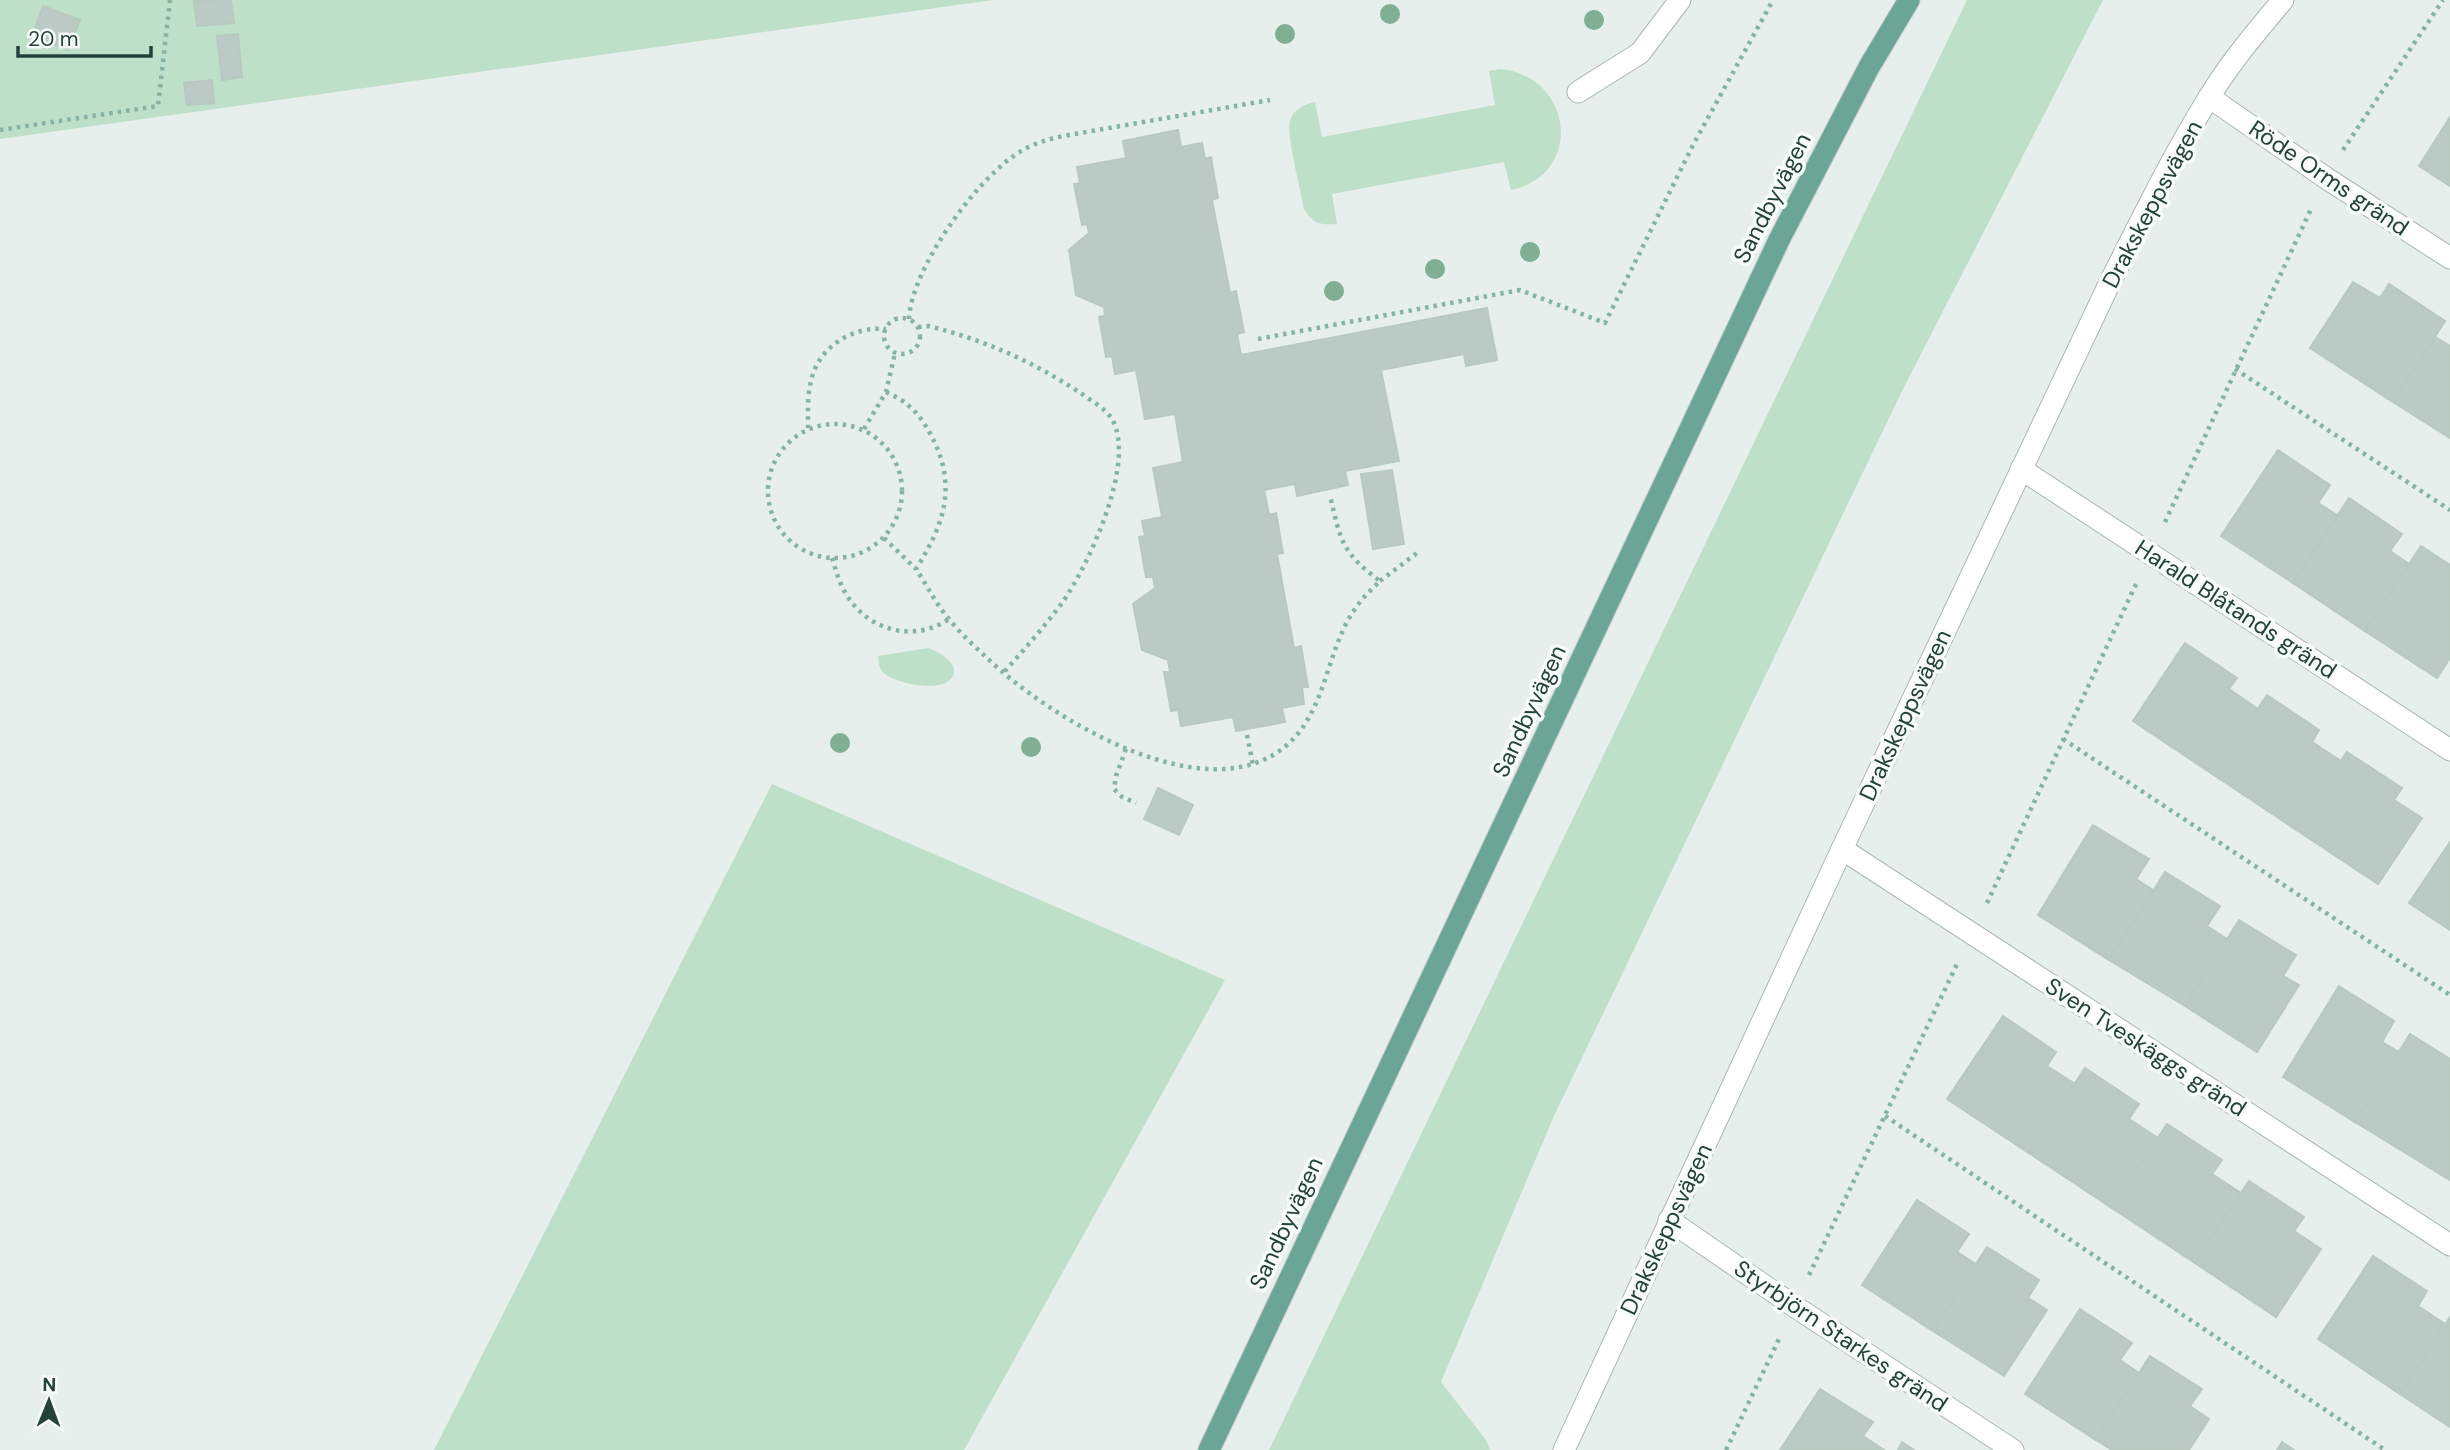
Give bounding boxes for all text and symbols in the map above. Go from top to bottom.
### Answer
scale bar [18,14,150,58]
text: 20 m [28,25,79,53]
street label: Röde Orms gränd [2243,114,2415,242]
street label: Drakskeppsvägen [2095,115,2209,293]
street label: Sandbyvägen [1726,128,1818,268]
street label: Harald Blåtands gränd [2130,533,2342,685]
street label: Drakskeppsvägen [1852,625,1958,805]
street label: Sandbyvägen [1485,640,1573,782]
street label: Sven Tveskäggs gränd [2040,971,2252,1123]
street label: Drakskeppsvägen [1613,1139,1719,1319]
street label: Sandbyvägen [1242,1152,1330,1294]
street label: Styrbjörn Starkes gränd [1728,1253,1954,1419]
north arrow [14,1366,84,1436]
text: N [42,1372,56,1397]

